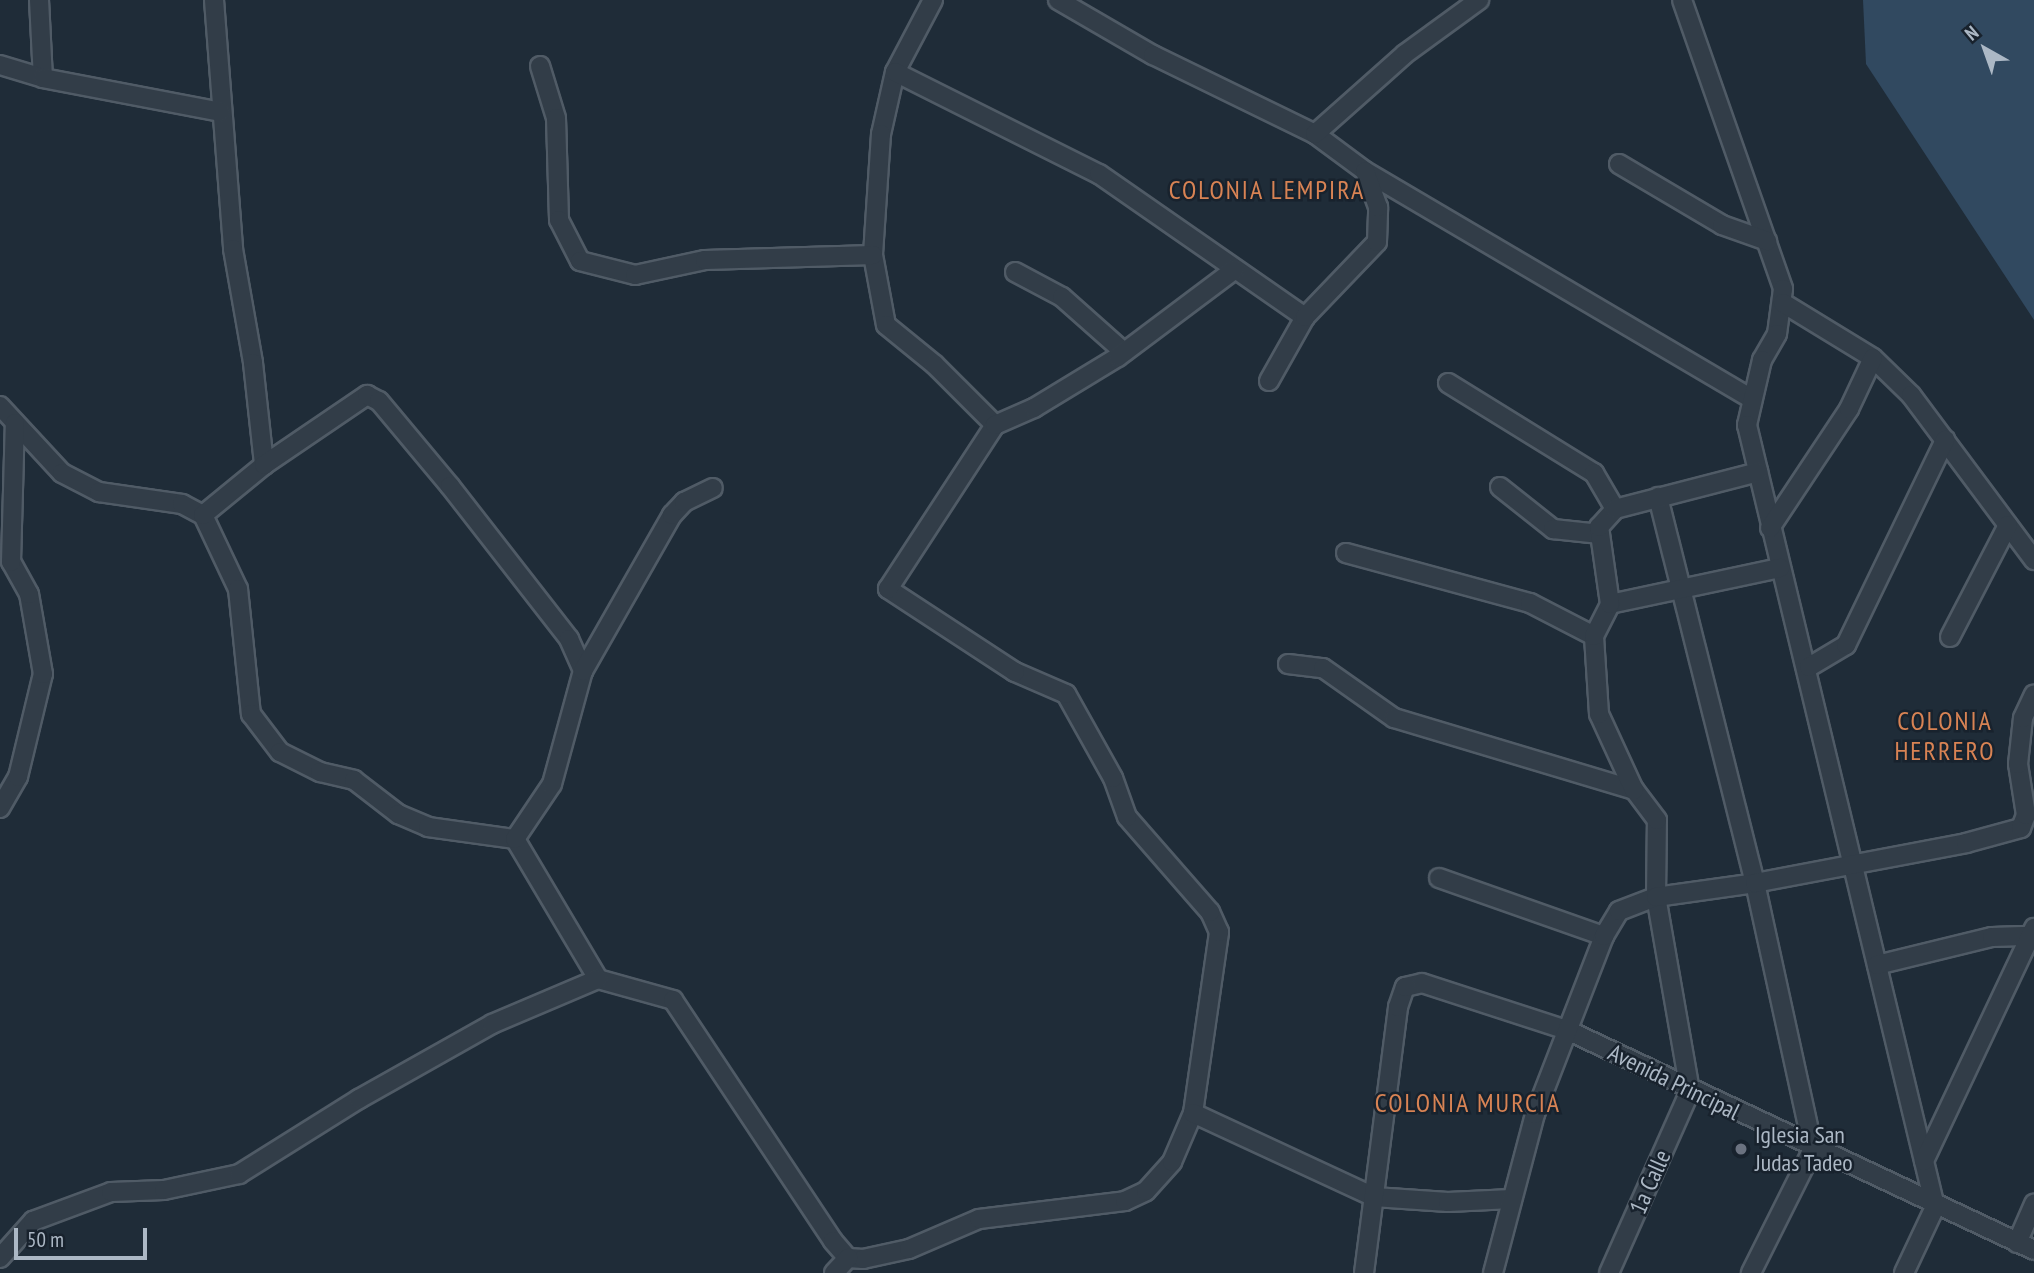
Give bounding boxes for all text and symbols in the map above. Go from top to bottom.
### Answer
north arrow [1950,14,2020,84]
text: N [1960,20,1983,45]
district label: COLONIA LEMPIRA [1170,174,1364,206]
district label: COLONIA HERRERO [1895,705,1995,766]
street label: Avenida Principal [1604,1038,1744,1126]
district label: COLONIA MURCIA [1376,1087,1560,1119]
place label: Iglesia San Judas Tadeo [1755,1121,1853,1177]
marker: Iglesia San Judas Tadeo [1733,1141,1749,1157]
street label: 1a Calle [1623,1146,1677,1218]
scale bar [18,1214,150,1258]
text: 50 m [27,1226,64,1253]

